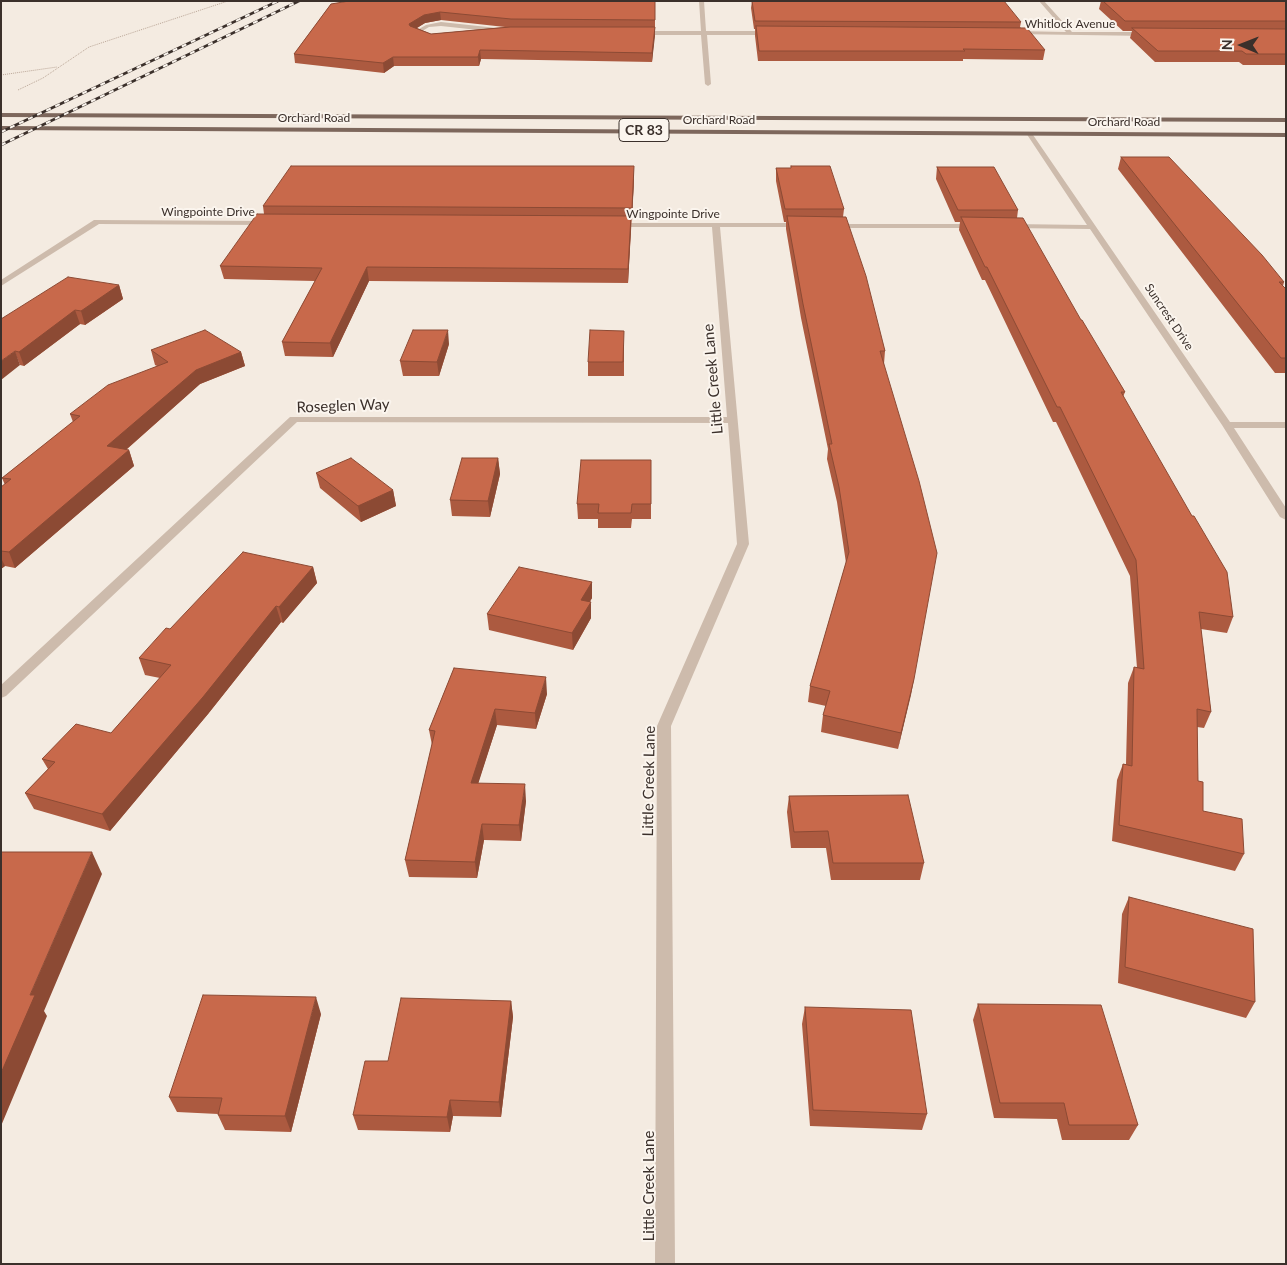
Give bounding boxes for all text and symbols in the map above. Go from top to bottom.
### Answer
street label: Whitlock Avenue [1025,17,1115,31]
north arrow [1217,20,1267,70]
text: N [1218,39,1235,50]
street label: Orchard Road [278,111,350,125]
street label: Orchard Road [683,113,755,127]
street label: Orchard Road [1088,115,1160,129]
road number: CR 83 [619,118,669,142]
street label: Wingpointe Drive [161,205,255,219]
street label: Wingpointe Drive [626,207,720,221]
street label: Suncrest Drive [1141,281,1197,353]
street label: Little Creek Lane [699,323,727,435]
street label: Roseglen Way [296,395,390,417]
street label: Little Creek Lane [639,725,659,837]
street label: Little Creek Lane [640,1131,658,1241]

